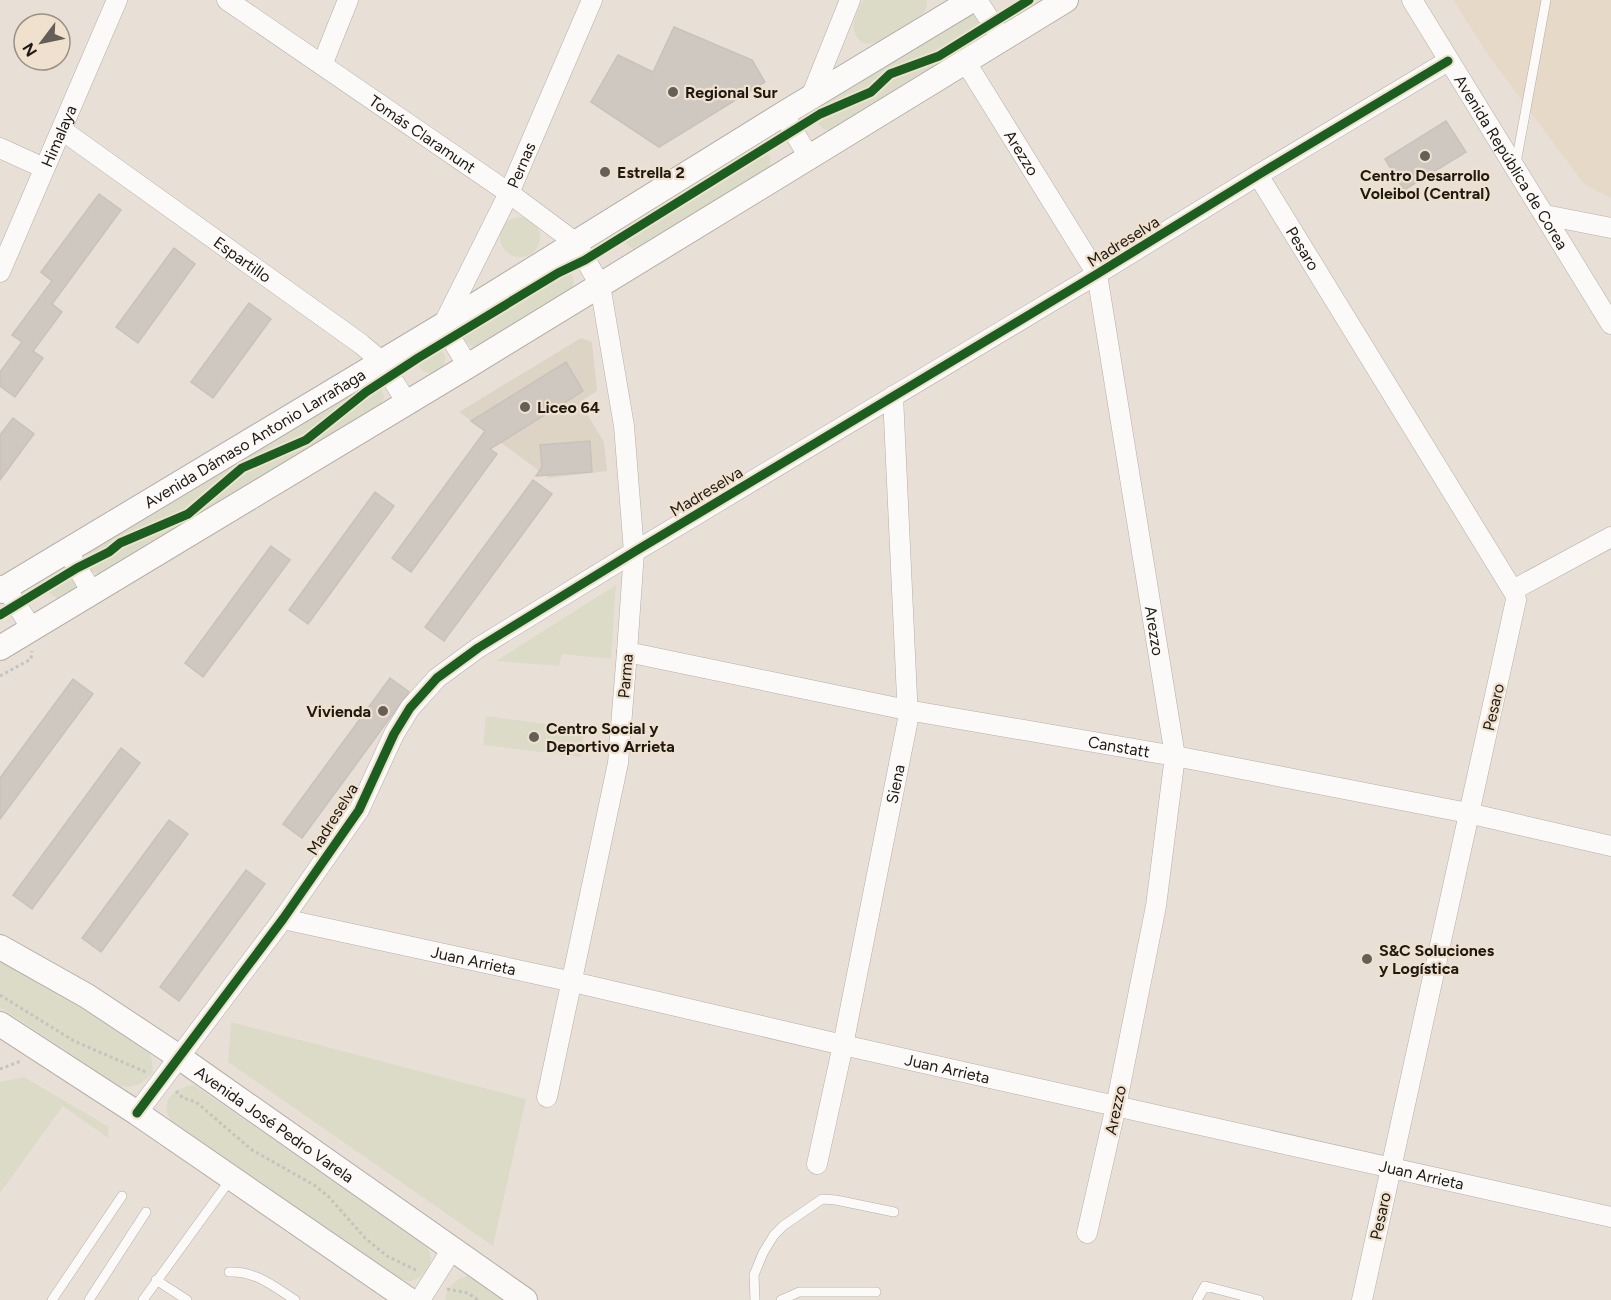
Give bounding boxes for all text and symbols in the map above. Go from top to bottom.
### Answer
north arrow [12,12,72,72]
text: N [18,39,41,60]
street label: Avenida República de Corea [1450,71,1572,253]
place label: Regional Sur [685,83,778,102]
marker: Regional Sur [666,85,680,99]
street label: Tomás Claramunt [365,91,479,177]
street label: Himalaya [37,102,81,170]
street label: Arezzo [1000,127,1043,179]
street label: Pernas [503,140,540,191]
marker: Centro Desarrollo Voleibol (Central) [1418,149,1432,163]
place label: Estrella 2 [617,163,685,182]
marker: Estrella 2 [598,165,612,179]
place label: Centro Desarrollo Voleibol (Central) [1360,166,1490,203]
street label: Madreselva [1084,212,1163,271]
street label: Pesaro [1282,223,1323,274]
street label: Espartillo [210,233,275,287]
street label: Avenida Dámaso Antonio Larrañaga [141,365,369,512]
place label: Liceo 64 [537,398,600,417]
marker: Liceo 64 [518,400,532,414]
street label: Madreselva [667,462,746,520]
street label: Arezzo [1141,605,1168,657]
street label: Parma [614,653,637,699]
street label: Pesaro [1479,682,1508,733]
place label: Vivienda [306,702,371,721]
marker: Vivienda [376,704,390,718]
place label: Centro Social y Deportivo Arrieta [546,719,675,756]
marker: Centro Social y Deportivo Arrieta [527,730,541,744]
street label: Canstatt [1086,732,1151,762]
street label: Siena [882,763,909,805]
street label: Madreselva [303,780,362,859]
place label: S&C Soluciones y Logística [1379,941,1495,978]
street label: Juan Arrieta [429,942,518,979]
marker: S&C Soluciones y Logística [1360,952,1374,966]
street label: Juan Arrieta [903,1050,992,1088]
street label: Avenida José Pedro Varela [191,1062,357,1187]
street label: Arezzo [1101,1084,1130,1137]
street label: Juan Arrieta [1377,1156,1466,1194]
street label: Pesaro [1366,1191,1395,1242]

